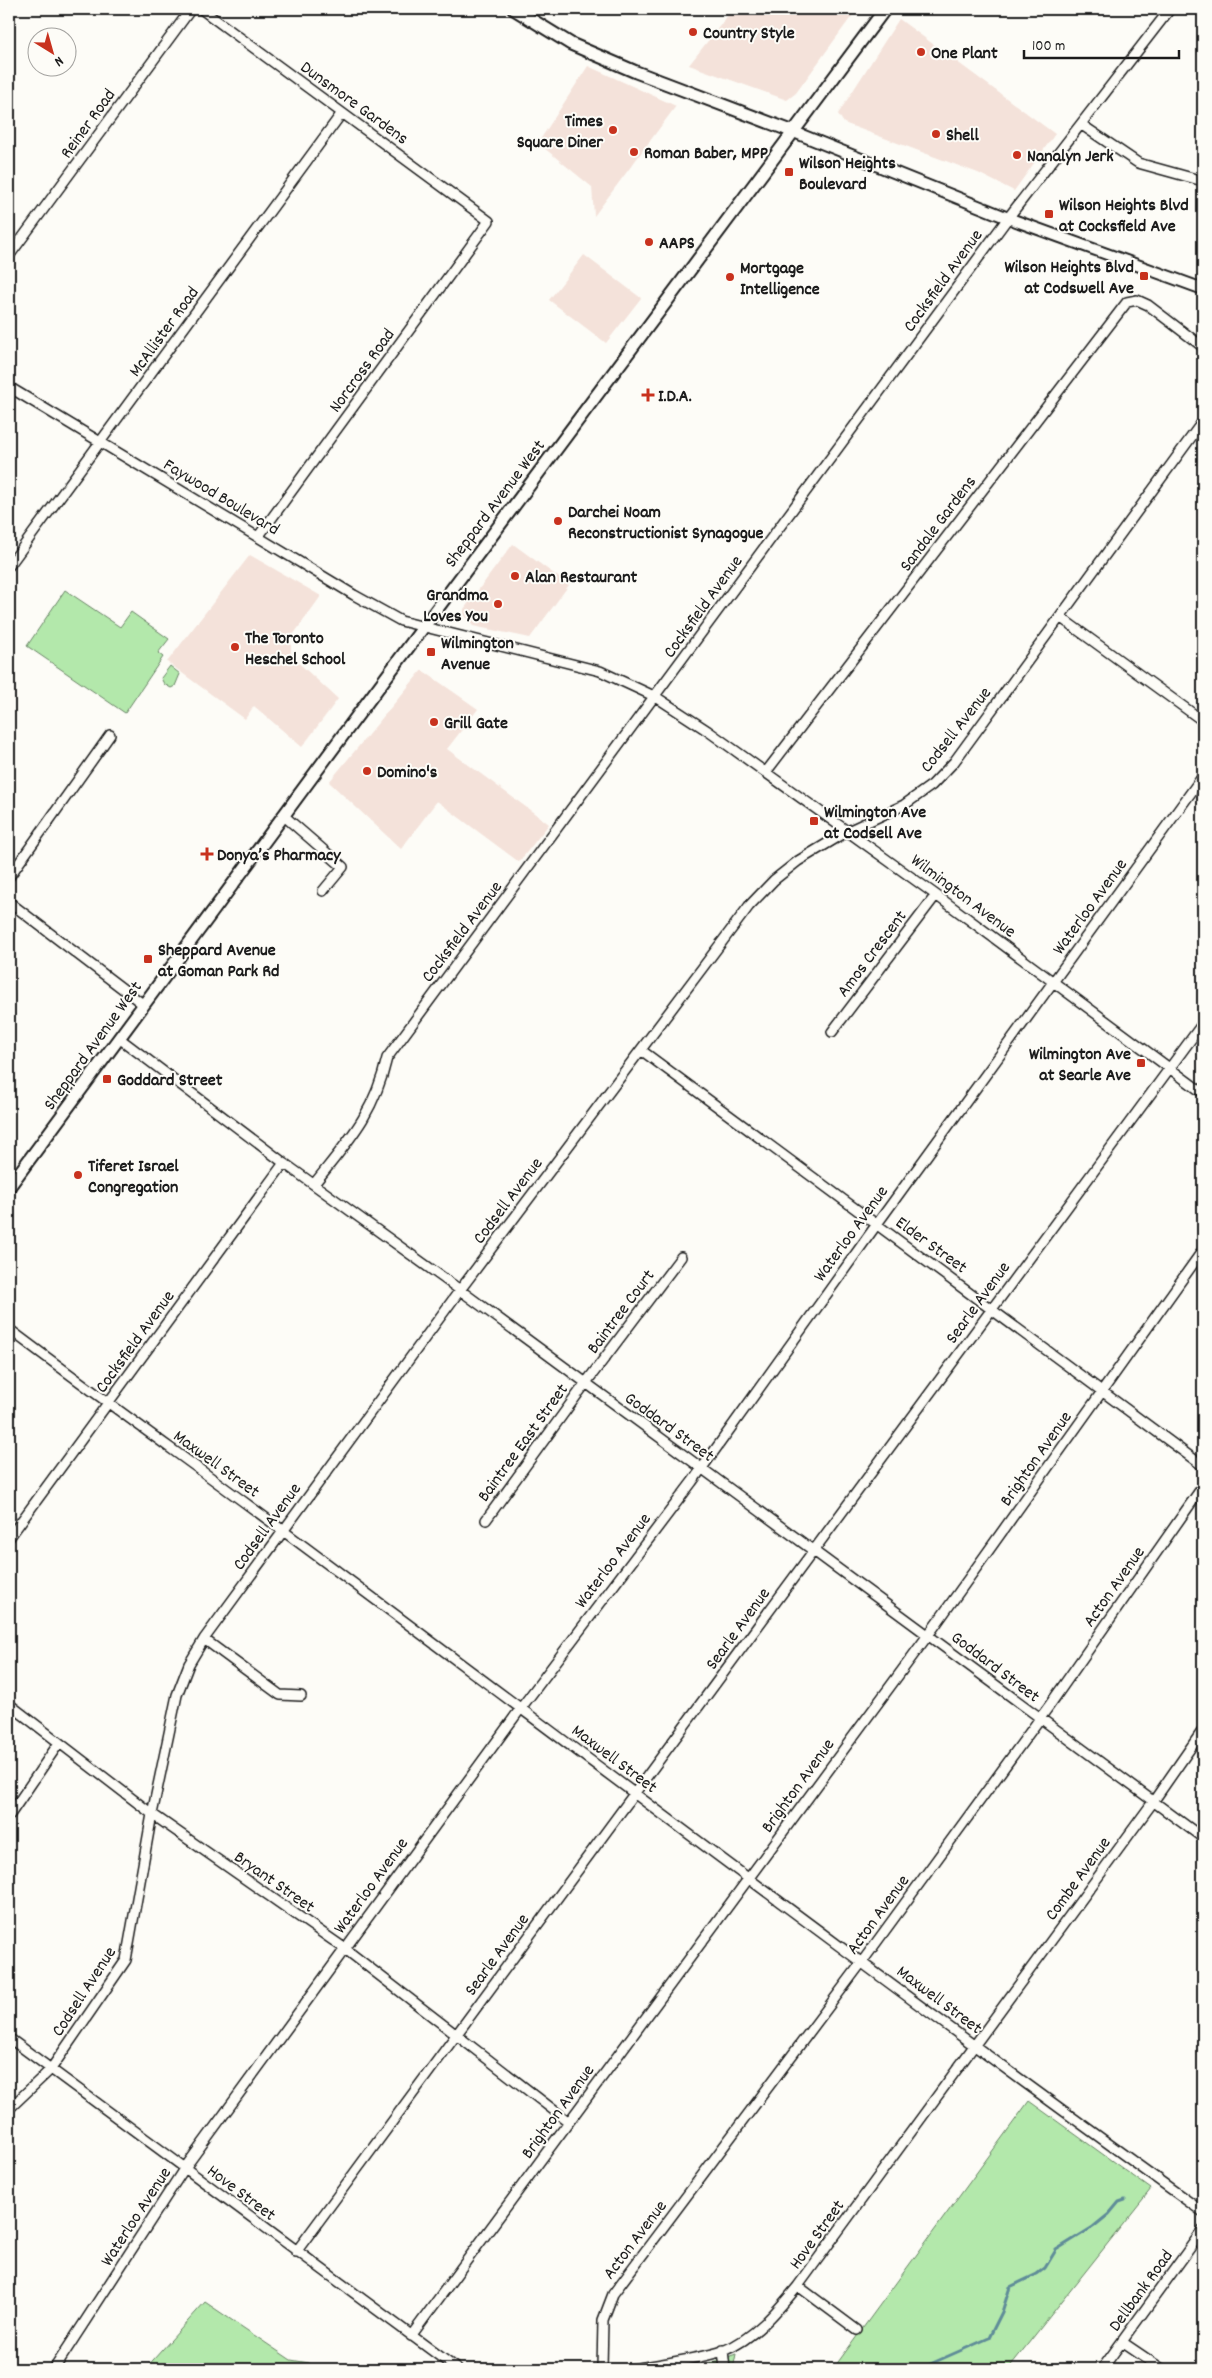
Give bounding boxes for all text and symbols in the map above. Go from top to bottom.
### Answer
place label: Country Style [703,22,795,47]
marker: Country Style [687,26,699,38]
north arrow [28,28,78,78]
scale bar [1024,28,1180,60]
text: 100 m [1032,36,1065,58]
place label: One Plant [931,42,998,67]
marker: One Plant [915,46,927,58]
text: N [50,51,67,71]
street label: Dunsmore Gardens [294,56,413,152]
street label: Reiner Road [55,84,123,164]
place label: Times Square Diner [517,110,603,156]
marker: Times Square Diner [607,124,619,136]
place label: Shell [946,124,979,149]
marker: Shell [930,128,942,140]
place label: Roman Baber, MPP [644,142,768,167]
place label: Nanalyn Jerk [1027,145,1114,170]
marker: Roman Baber, MPP [628,146,640,158]
marker: Nanalyn Jerk [1011,149,1023,161]
place label: Wilson Heights Boulevard [799,152,896,198]
marker: Wilson Heights Boulevard [783,166,795,178]
place label: Wilson Heights Blvd at Cocksfield Ave [1059,194,1189,240]
marker: Wilson Heights Blvd at Cocksfield Ave [1043,208,1055,220]
street label: Cocksfield Avenue [898,225,990,338]
place label: AAPS [659,232,695,257]
marker: AAPS [643,236,655,248]
place label: Wilson Heights Blvd at Codswell Ave [1004,256,1134,302]
place label: Mortgage Intelligence [740,257,820,303]
marker: Wilson Heights Blvd at Codswell Ave [1138,270,1150,282]
marker: Mortgage Intelligence [724,271,736,283]
street label: McAllister Road [124,282,206,383]
street label: Norcross Road [324,324,402,419]
place label: I.D.A. [658,385,692,410]
marker: I.D.A. [642,389,654,401]
street label: Sheppard Avenue West [440,435,553,574]
street label: Faywood Boulevard [158,454,284,543]
street label: Sandale Gardens [895,471,983,578]
place label: Darchei Noam Reconstructionist Synagogue [568,501,764,547]
marker: Darchei Noam Reconstructionist Synagogue [552,515,564,527]
street label: Cocksfield Avenue [658,551,750,664]
place label: Alan Restaurant [525,566,638,591]
marker: Alan Restaurant [509,570,521,582]
place label: Grandma Loves You [423,584,489,630]
marker: Grandma Loves You [492,598,504,610]
place label: The Toronto Heschel School [245,627,346,673]
place label: Wilmington Avenue [441,632,514,678]
marker: The Toronto Heschel School [229,641,241,653]
marker: Wilmington Avenue [425,646,437,658]
street label: Codsell Avenue [915,682,999,779]
place label: Grill Gate [444,712,508,737]
marker: Grill Gate [428,716,440,728]
place label: Domino's [377,761,438,786]
marker: Domino's [361,765,373,777]
place label: Wilmington Ave at Codsell Ave [824,801,926,847]
marker: Wilmington Ave at Codsell Ave [808,815,820,827]
place label: Donya’s Pharmacy [217,844,341,869]
marker: Donya’s Pharmacy [201,848,213,860]
street label: Wilmington Avenue [905,849,1020,945]
street label: Waterloo Avenue [1047,854,1135,961]
street label: Cocksfield Avenue [416,876,510,989]
street label: Amos Crescent [832,906,914,1003]
place label: Sheppard Avenue at Goman Park Rd [158,939,280,985]
marker: Sheppard Avenue at Goman Park Rd [142,953,154,965]
street label: Sheppard Avenue West [39,976,150,1116]
place label: Wilmington Ave at Searle Ave [1029,1043,1131,1089]
marker: Wilmington Ave at Searle Ave [1135,1057,1147,1069]
place label: Goddard Street [117,1069,223,1094]
marker: Goddard Street [101,1073,113,1085]
street label: Codsell Avenue [468,1153,550,1250]
place label: Tiferet Israel Congregation [88,1155,179,1201]
marker: Tiferet Israel Congregation [72,1169,84,1181]
street label: Waterloo Avenue [808,1181,896,1288]
street label: Elder Street [889,1211,972,1281]
street label: Searle Avenue [941,1257,1018,1350]
street label: Baintree Court [582,1265,662,1360]
street label: Cocksfield Avenue [90,1286,182,1399]
street label: Baintree East Street [473,1379,576,1508]
street label: Goddard Street [619,1387,719,1469]
street label: Brighton Avenue [995,1407,1079,1512]
street label: Maxwell Street [167,1425,264,1505]
street label: Codsell Avenue [228,1478,308,1576]
street label: Waterloo Avenue [570,1509,658,1614]
street label: Acton Avenue [1078,1542,1152,1633]
street label: Searle Avenue [701,1583,778,1676]
street label: Goddard Street [945,1626,1044,1710]
street label: Maxwell Street [565,1719,662,1801]
street label: Brighton Avenue [756,1734,842,1839]
street label: Combe Avenue [1040,1832,1118,1927]
street label: Waterloo Avenue [328,1833,416,1940]
street label: Bryant Street [228,1846,319,1920]
street label: Acton Avenue [841,1870,917,1961]
street label: Searle Avenue [460,1909,537,2002]
street label: Codsell Avenue [47,1942,124,2042]
street label: Maxwell Street [890,1960,987,2042]
street label: Brighton Avenue [516,2060,602,2165]
street label: Hove Street [201,2160,280,2228]
street label: Waterloo Avenue [96,2163,179,2272]
street label: Hove Street [784,2195,852,2275]
street label: Acton Avenue [598,2196,674,2285]
street label: Dellbank Road [1104,2245,1180,2337]

